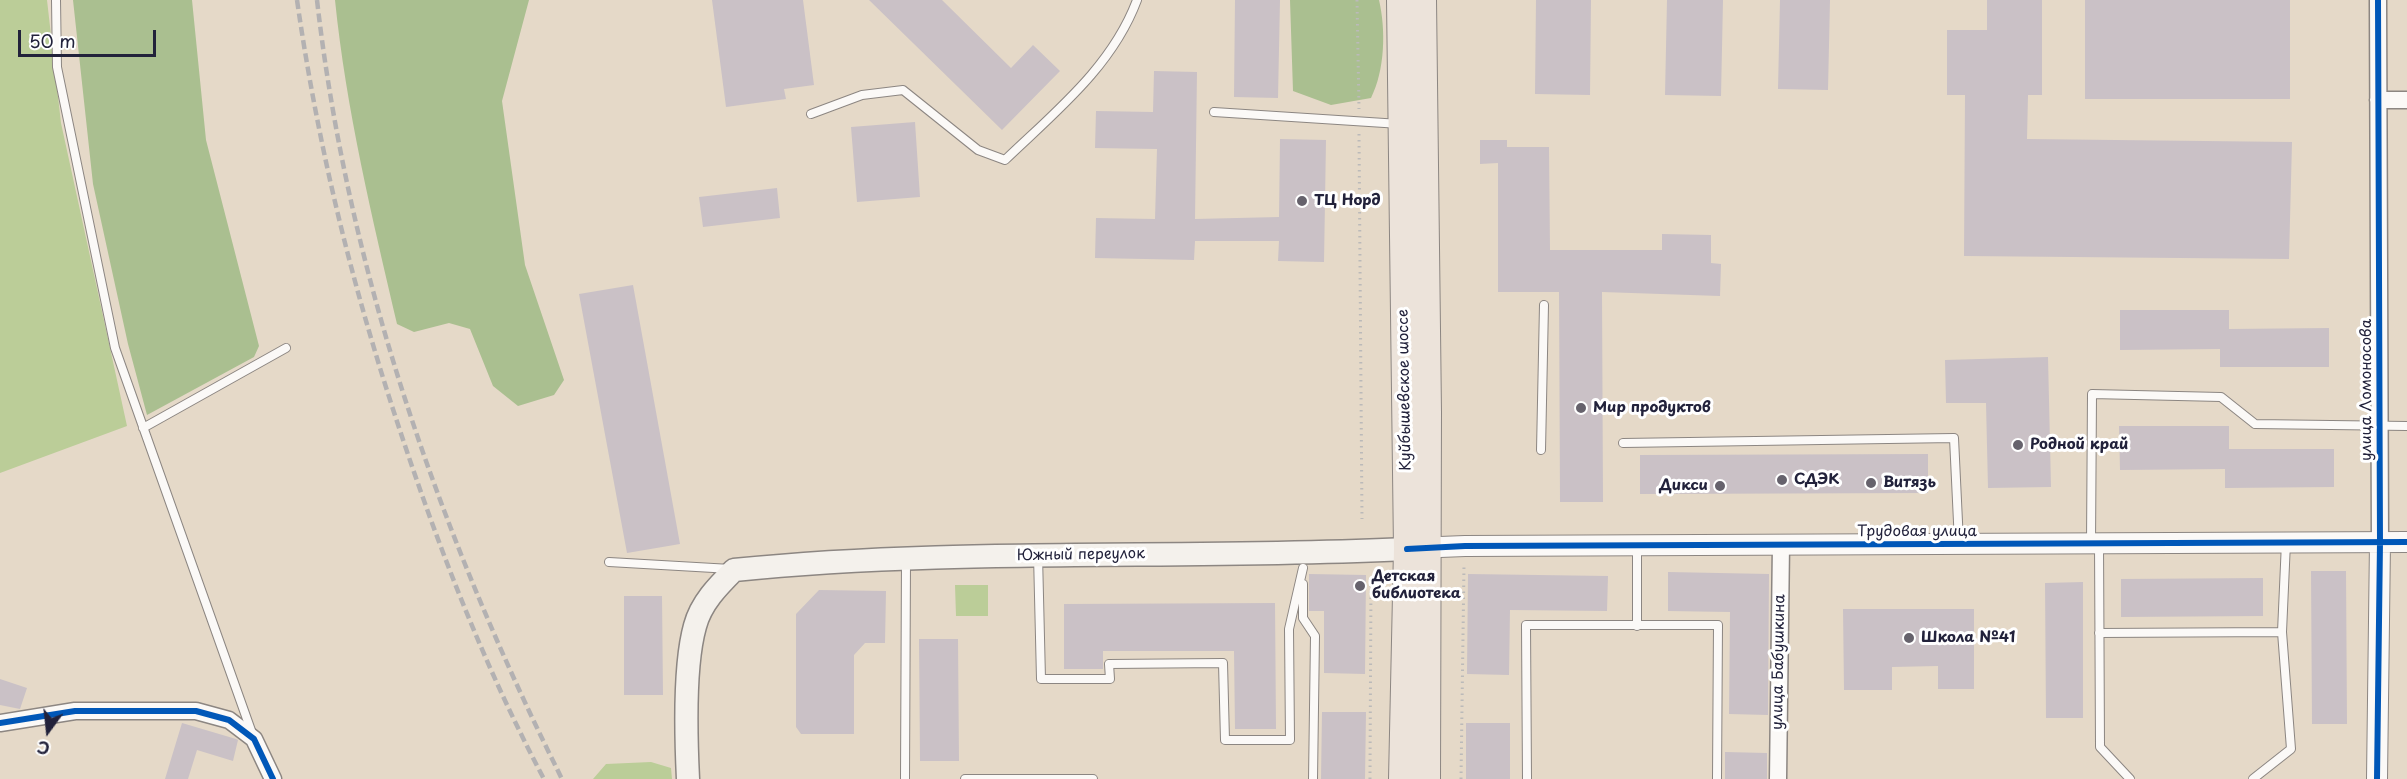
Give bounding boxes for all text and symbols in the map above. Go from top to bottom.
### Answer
scale bar [21,18,159,56]
text: 50 m [29,27,76,54]
place label: ТЦ Норд [1314,192,1381,210]
marker: ТЦ Норд [1295,194,1309,208]
street label: Куйбышевское шоссе [1395,309,1415,471]
street label: улица Ломоносова [2358,319,2376,461]
place label: Мир продуктов [1593,399,1711,417]
marker: Мир продуктов [1574,401,1588,415]
place label: Родной край [2030,436,2128,454]
marker: Родной край [2011,438,2025,452]
place label: СДЭК [1794,471,1839,489]
marker: СДЭК [1775,473,1789,487]
place label: Витязь [1883,474,1936,492]
marker: Витязь [1864,476,1878,490]
place label: Дикси [1659,477,1708,495]
marker: Дикси [1713,479,1727,493]
street label: Трудовая улица [1857,523,1977,541]
street label: Южный переулок [1017,545,1145,565]
place label: Детская библиотека [1372,568,1461,603]
marker: Детская библиотека [1353,579,1367,593]
street label: улица Бабушкина [1769,594,1789,730]
place label: Школа №41 [1921,629,2015,647]
marker: Школа №41 [1902,631,1916,645]
north arrow [18,701,78,761]
text: С [34,735,52,762]

